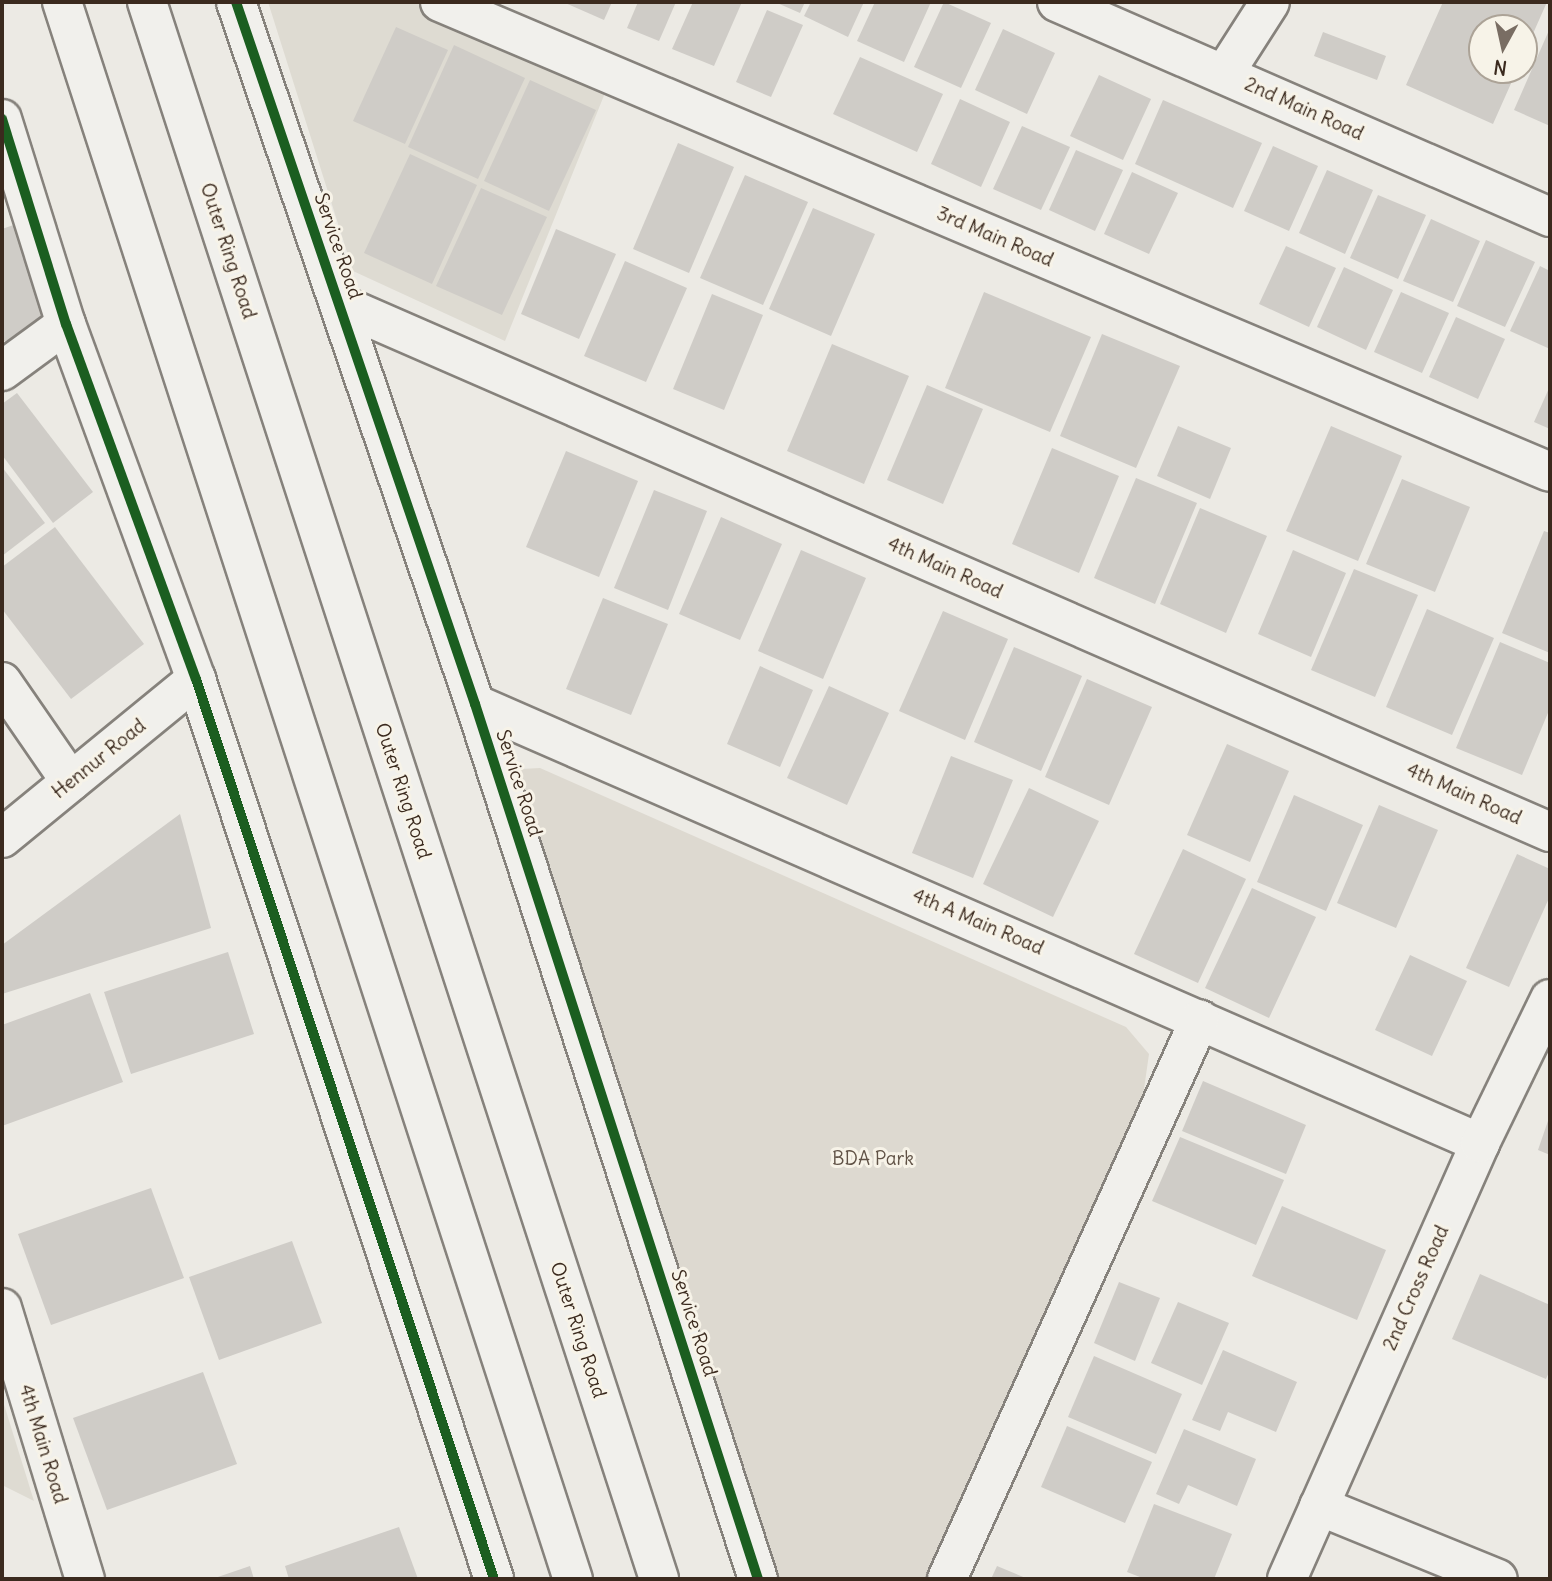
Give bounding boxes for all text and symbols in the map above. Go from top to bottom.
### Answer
north arrow [1468,14,1538,84]
text: N [1492,55,1509,81]
street label: 2nd Main Road [1241,73,1367,145]
street label: Outer Ring Road [195,180,261,322]
street label: Service Road [309,190,367,302]
street label: 3rd Main Road [933,202,1057,272]
street label: 4th Main Road [884,533,1006,603]
street label: Hennur Road [48,714,150,804]
street label: Outer Ring Road [370,720,436,862]
street label: Service Road [491,727,547,839]
street label: 4th Main Road [1403,759,1525,829]
street label: 4th A Main Road [909,884,1047,960]
park label: BDA Park [832,1148,914,1170]
street label: 2nd Cross Road [1378,1222,1454,1354]
street label: Outer Ring Road [545,1259,611,1401]
street label: Service Road [666,1267,722,1379]
street label: 4th Main Road [14,1382,72,1506]

